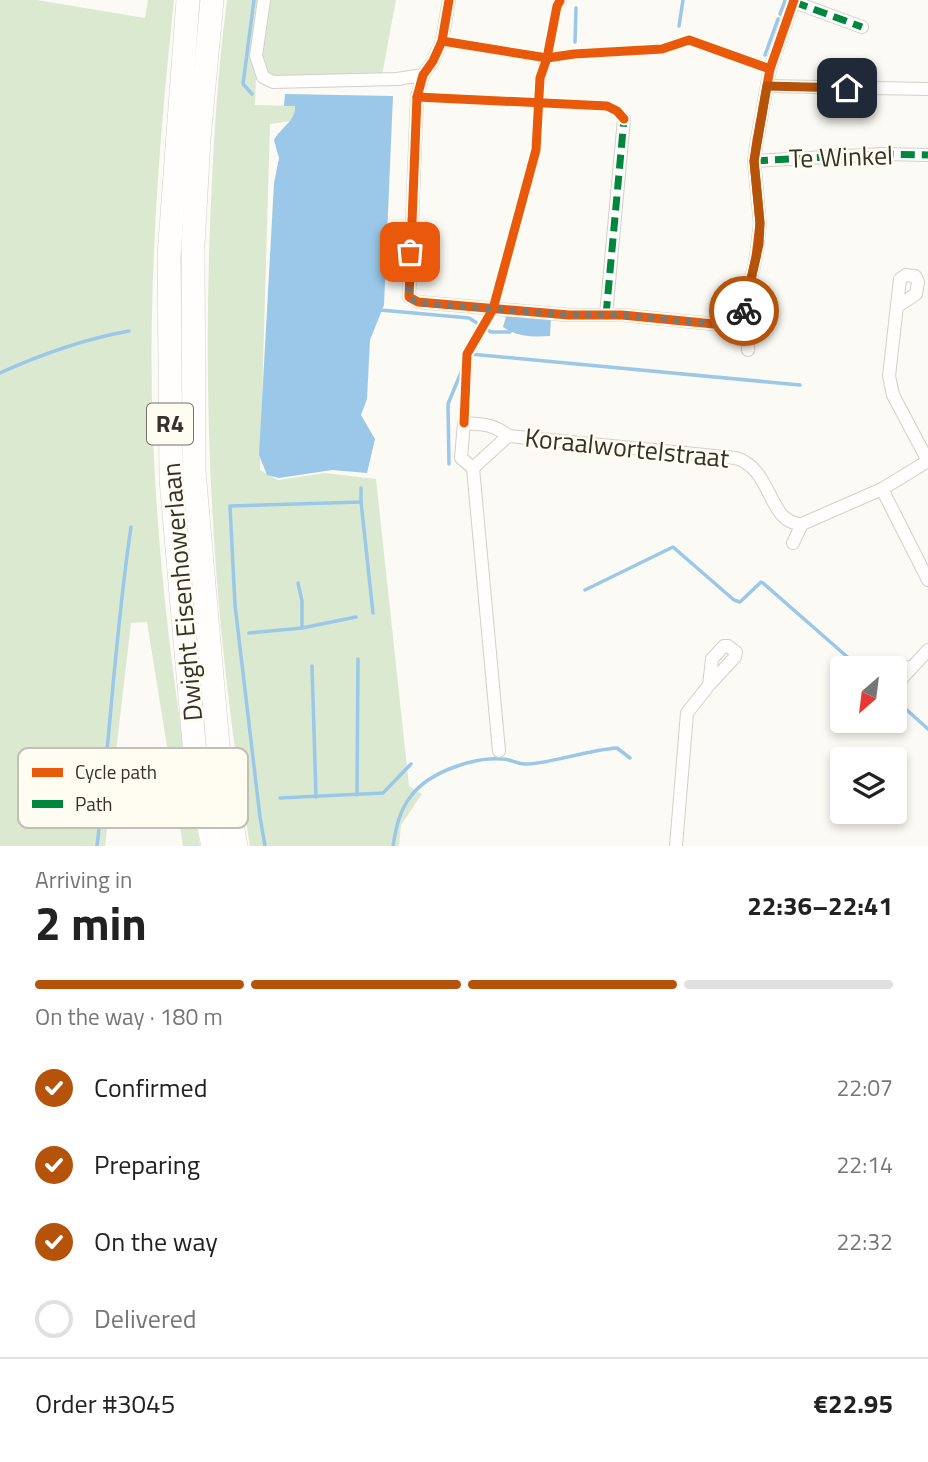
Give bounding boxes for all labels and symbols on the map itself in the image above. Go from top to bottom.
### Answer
pin [817,58,877,118]
street label: Te Winkel [788,135,894,178]
pin [380,222,440,282]
courier [709,276,779,346]
road number: R4 [147,404,193,444]
street label: Koraalwortelstraat [523,417,731,478]
street label: Dwight Eisenhowerlaan [151,461,212,723]
north arrow [830,656,906,733]
legend [18,748,248,828]
text: Cycle path [75,757,157,786]
text: Path [75,789,113,818]

